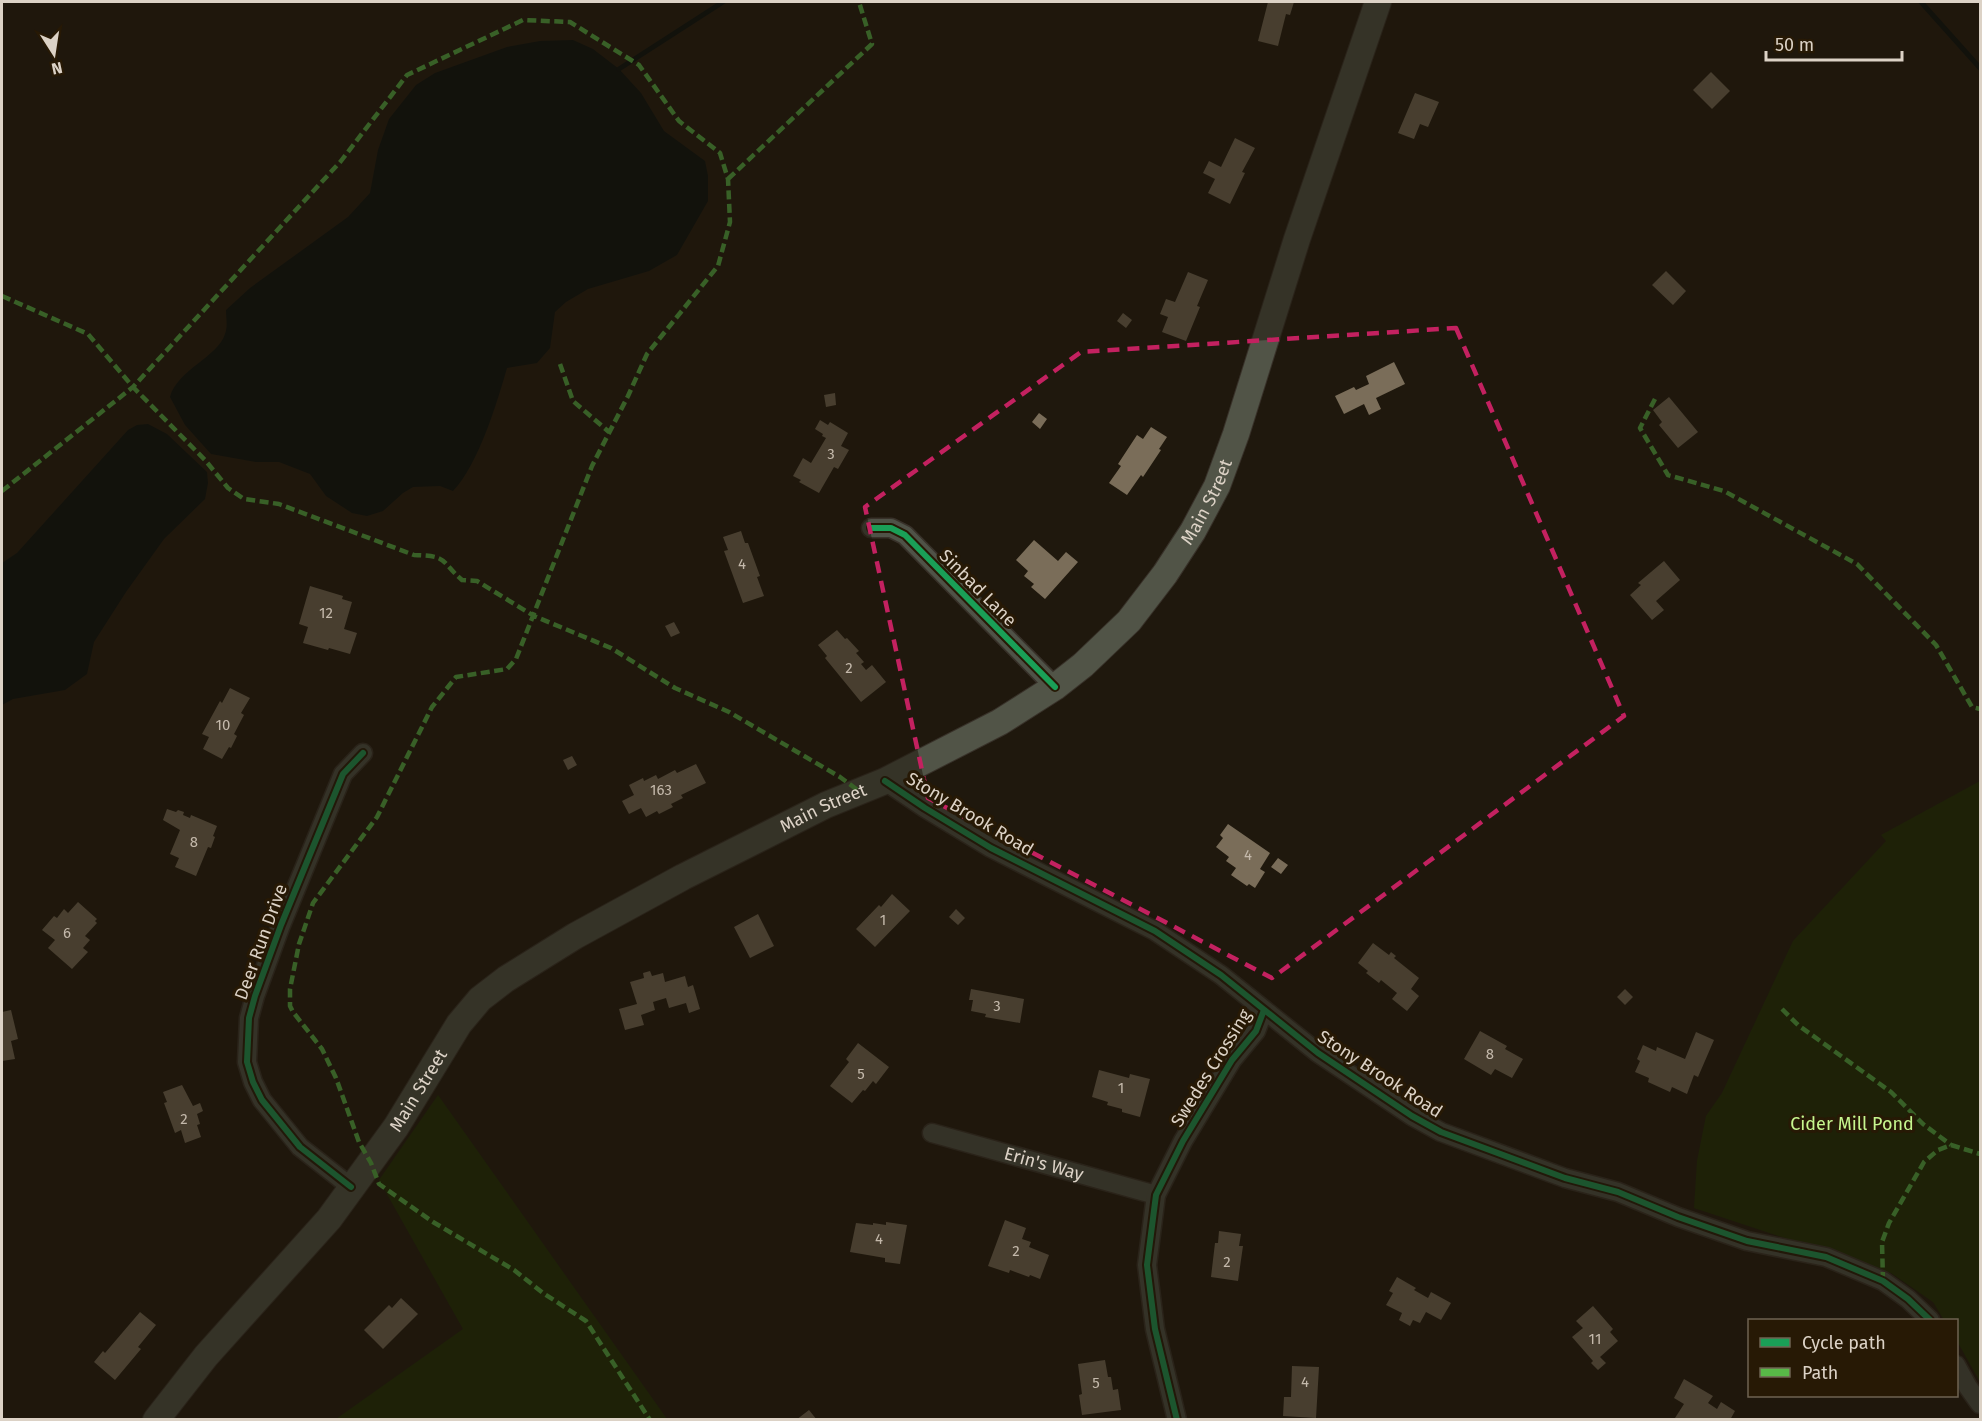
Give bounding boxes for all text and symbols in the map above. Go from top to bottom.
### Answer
north arrow [24,24,84,84]
scale bar [1766,24,1902,62]
text: 50 m [1775,34,1814,56]
text: N [50,58,64,79]
house number: 3 [827,445,835,463]
street label: Main Street [1176,456,1237,549]
street label: Sinbad Lane [935,545,1021,631]
house number: 4 [738,555,746,573]
house number: 12 [319,604,333,622]
house number: 2 [845,659,853,677]
house number: 10 [216,716,230,734]
street label: Stony Brook Road [902,767,1038,861]
street label: Main Street [776,779,870,837]
house number: 163 [650,781,672,799]
house number: 8 [190,833,198,851]
house number: 4 [1244,846,1252,864]
street label: Deer Run Drive [230,881,292,1003]
house number: 1 [880,911,886,929]
house number: 6 [63,924,71,942]
house number: 3 [993,997,1001,1015]
street label: Swedes Crossing [1166,1005,1256,1131]
street label: Stony Brook Road [1313,1025,1447,1123]
street label: Main Street [385,1045,452,1136]
house number: 8 [1486,1045,1494,1063]
house number: 5 [857,1065,865,1083]
house number: 1 [1118,1079,1124,1097]
house number: 2 [180,1110,188,1128]
park label: Cider Mill Pond [1790,1113,1914,1135]
street label: Erin's Way [1002,1142,1086,1185]
house number: 4 [875,1230,883,1248]
house number: 2 [1012,1242,1020,1260]
house number: 2 [1223,1253,1231,1271]
legend [1748,1319,1958,1397]
house number: 11 [1589,1330,1601,1348]
text: Cycle path [1802,1332,1886,1354]
text: Path [1802,1362,1838,1384]
house number: 4 [1301,1373,1309,1391]
house number: 5 [1092,1374,1100,1392]

